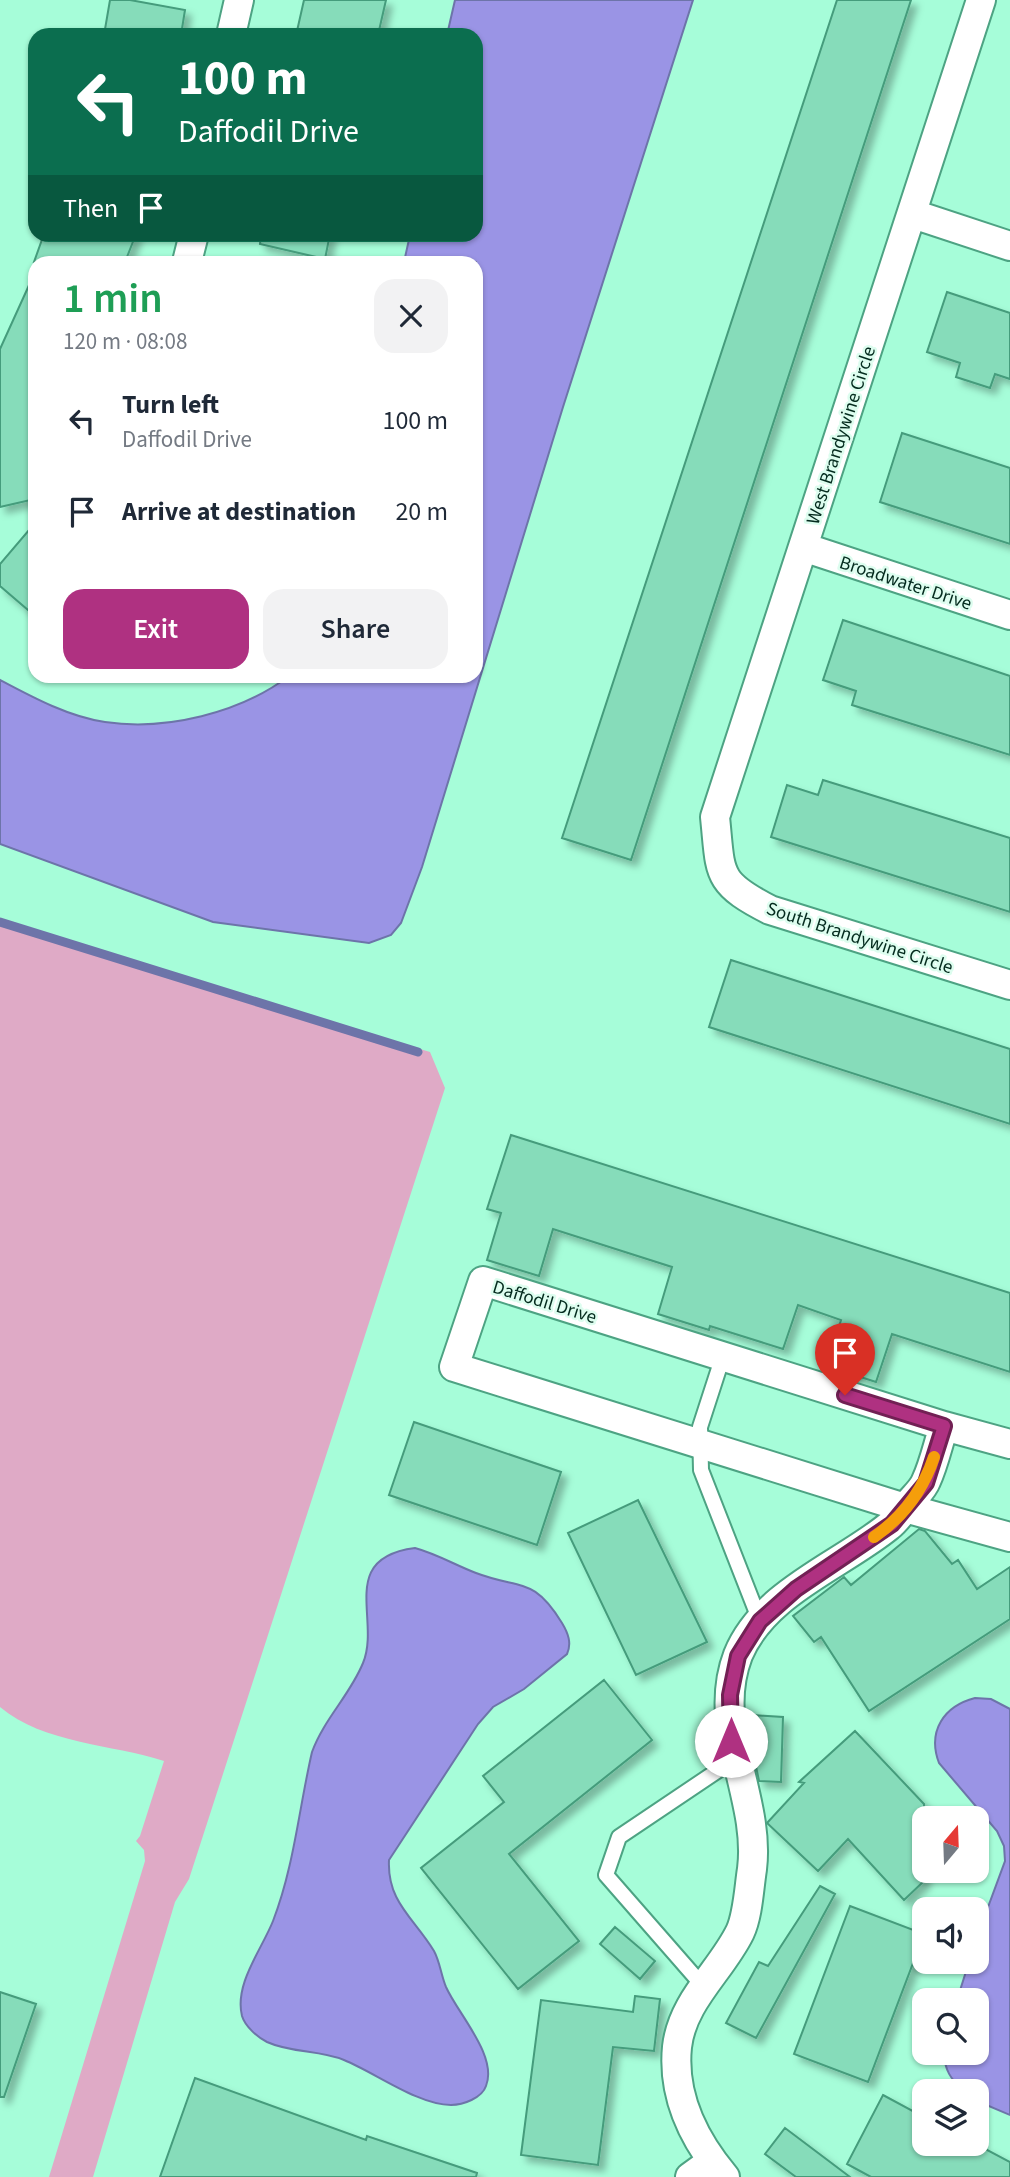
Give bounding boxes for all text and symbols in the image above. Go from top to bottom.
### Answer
text: 100 m [178,44,307,114]
icon: left [63,56,154,147]
text: Daffodil Drive [178,109,359,155]
icon: arrive [132,189,170,227]
text: Then [63,190,118,227]
text: 1 min [63,269,163,329]
button: close [374,279,448,353]
text: 120 m · 08:08 [63,325,187,358]
street label: West Brandywine Circle [800,343,883,528]
text: Turn left [122,386,219,423]
icon: left [63,402,101,440]
text: 100 m [382,402,448,439]
text: Daffodil Drive [122,423,252,456]
icon: arrive [63,493,101,531]
text: Arrive at destination [122,493,356,530]
text: 20 m [395,493,448,530]
street label: Broadwater Drive [836,549,975,618]
button: Exit [63,589,249,669]
button: Share [263,589,448,669]
street label: South Brandywine Circle [763,895,956,981]
street label: Daffodil Drive [489,1274,600,1331]
pin [815,1323,875,1395]
icon: arrive [826,1334,864,1372]
position arrow [694,1704,768,1778]
north arrow [912,1806,989,1883]
map controls [912,1806,989,2156]
button: sound [912,1897,989,1974]
button: search [912,1988,989,2065]
button: layers [912,2079,989,2156]

